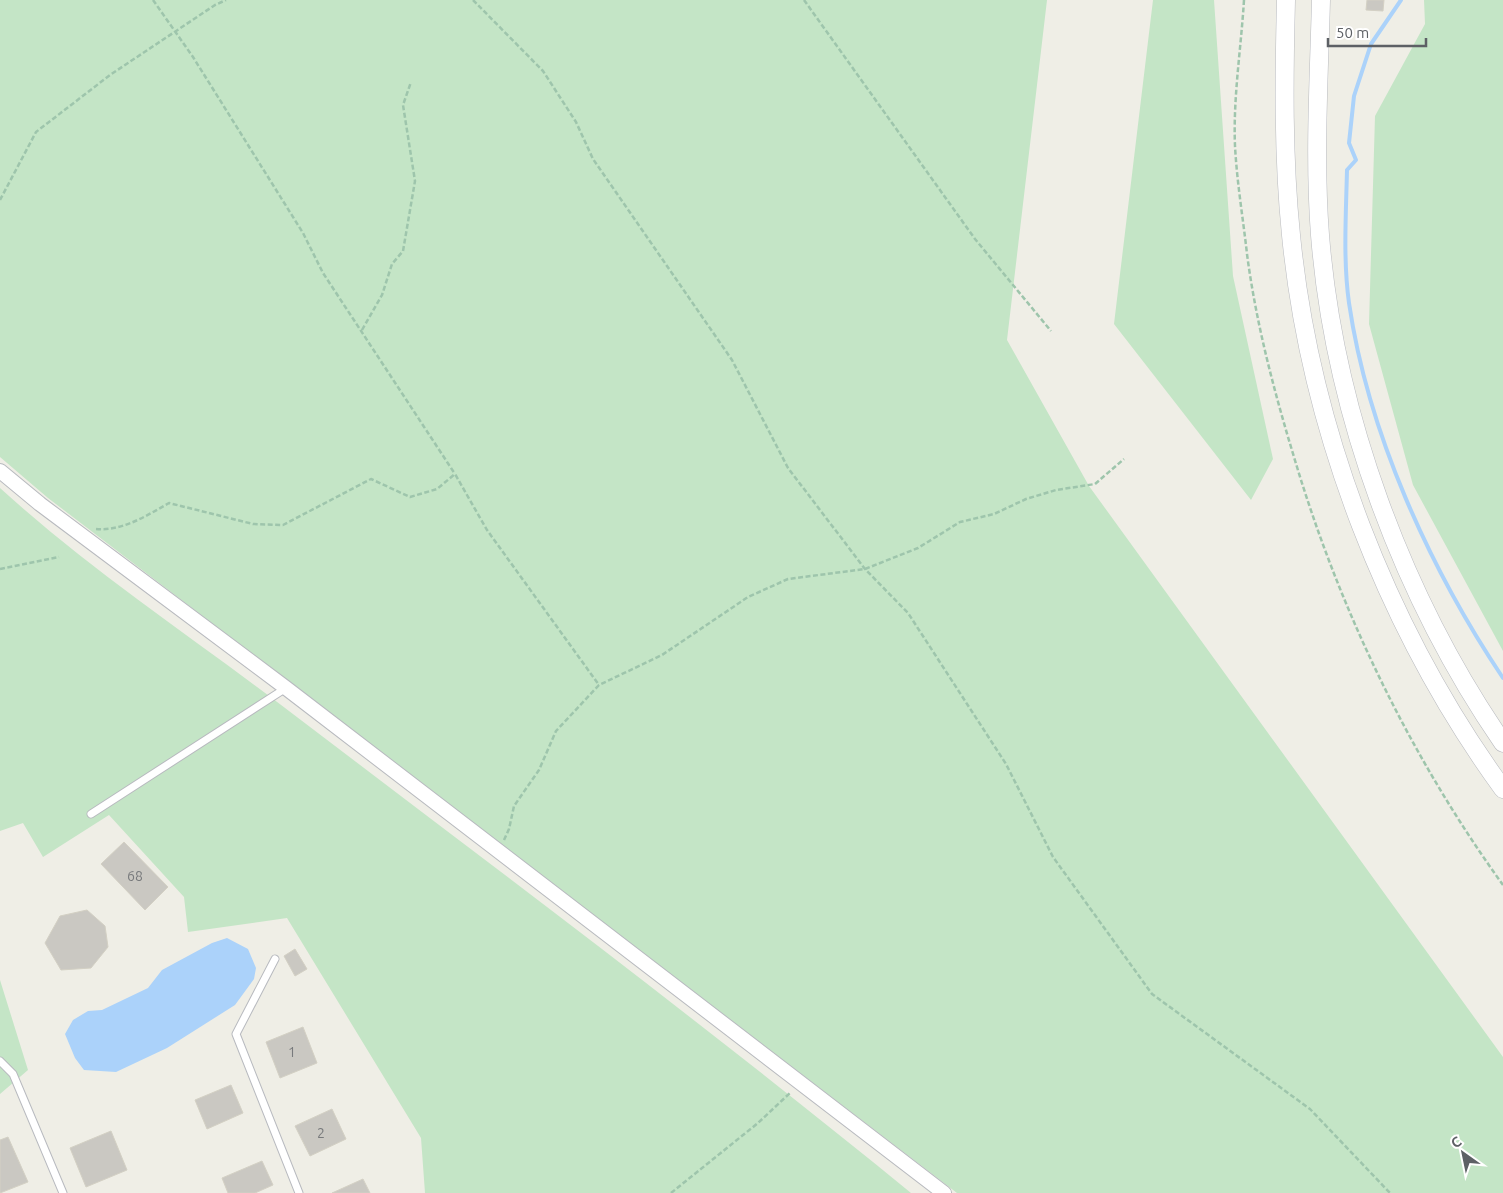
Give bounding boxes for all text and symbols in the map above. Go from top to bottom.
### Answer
scale bar [1328,15,1426,47]
text: 50 m [1336,24,1369,41]
house number: 68 [127,868,143,884]
house number: 1 [288,1044,296,1060]
house number: 2 [317,1125,325,1141]
north arrow [1438,1128,1488,1178]
text: С [1448,1133,1464,1151]

